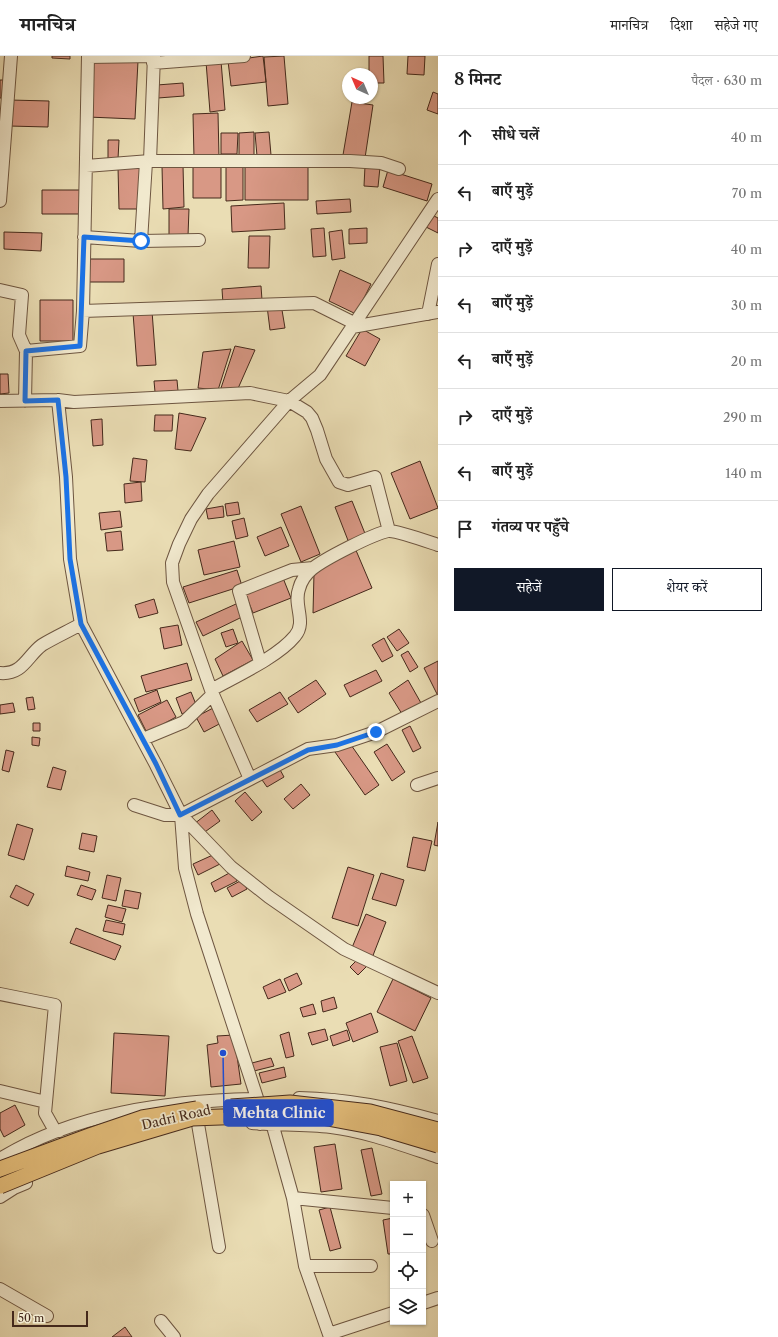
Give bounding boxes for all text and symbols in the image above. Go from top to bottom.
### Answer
text: मानचित्र [20,13,75,36]
text: मानचित्र [610,16,648,34]
text: दिशा [670,16,692,34]
text: सहेजे गए [714,16,758,34]
north arrow [342,68,378,104]
text: 8 मिनट [454,69,501,89]
text: पैदल · 630 m [692,72,762,88]
text: सीधे चलें [492,125,539,144]
icon: ahead [454,126,476,148]
text: 40 m [731,129,762,145]
text: बाएँ मुड़ें [492,181,533,200]
icon: left [454,182,476,204]
text: 70 m [732,185,762,201]
route start [132,232,150,250]
text: दाएँ मुड़ें [492,237,532,256]
icon: right [454,238,476,260]
text: 40 m [731,241,762,257]
text: बाएँ मुड़ें [492,293,533,312]
icon: left [454,294,476,316]
text: 30 m [731,297,762,313]
text: बाएँ मुड़ें [492,349,533,368]
icon: left [454,350,476,372]
text: 20 m [731,353,762,369]
text: दाएँ मुड़ें [492,405,532,424]
icon: right [454,406,476,428]
text: 290 m [723,409,762,425]
text: बाएँ मुड़ें [492,461,533,480]
icon: left [454,462,476,484]
text: 140 m [725,465,762,481]
text: गंतव्य पर पहुँचे [492,517,569,536]
icon: arrive [454,518,476,540]
button: सहेजें [454,568,604,611]
button: शेयर करें [612,568,762,611]
route end [367,723,385,741]
callout: Mehta Clinic [224,1100,333,1126]
street label: Dadri Road [140,1101,212,1133]
text: Mehta Clinic [232,1104,326,1122]
map controls [390,1181,426,1325]
button: + [390,1181,426,1217]
button: − [390,1217,426,1253]
button: locate [390,1253,426,1289]
button: layers [390,1289,426,1325]
scale bar [12,1309,88,1328]
text: 50 m [18,1311,44,1325]

